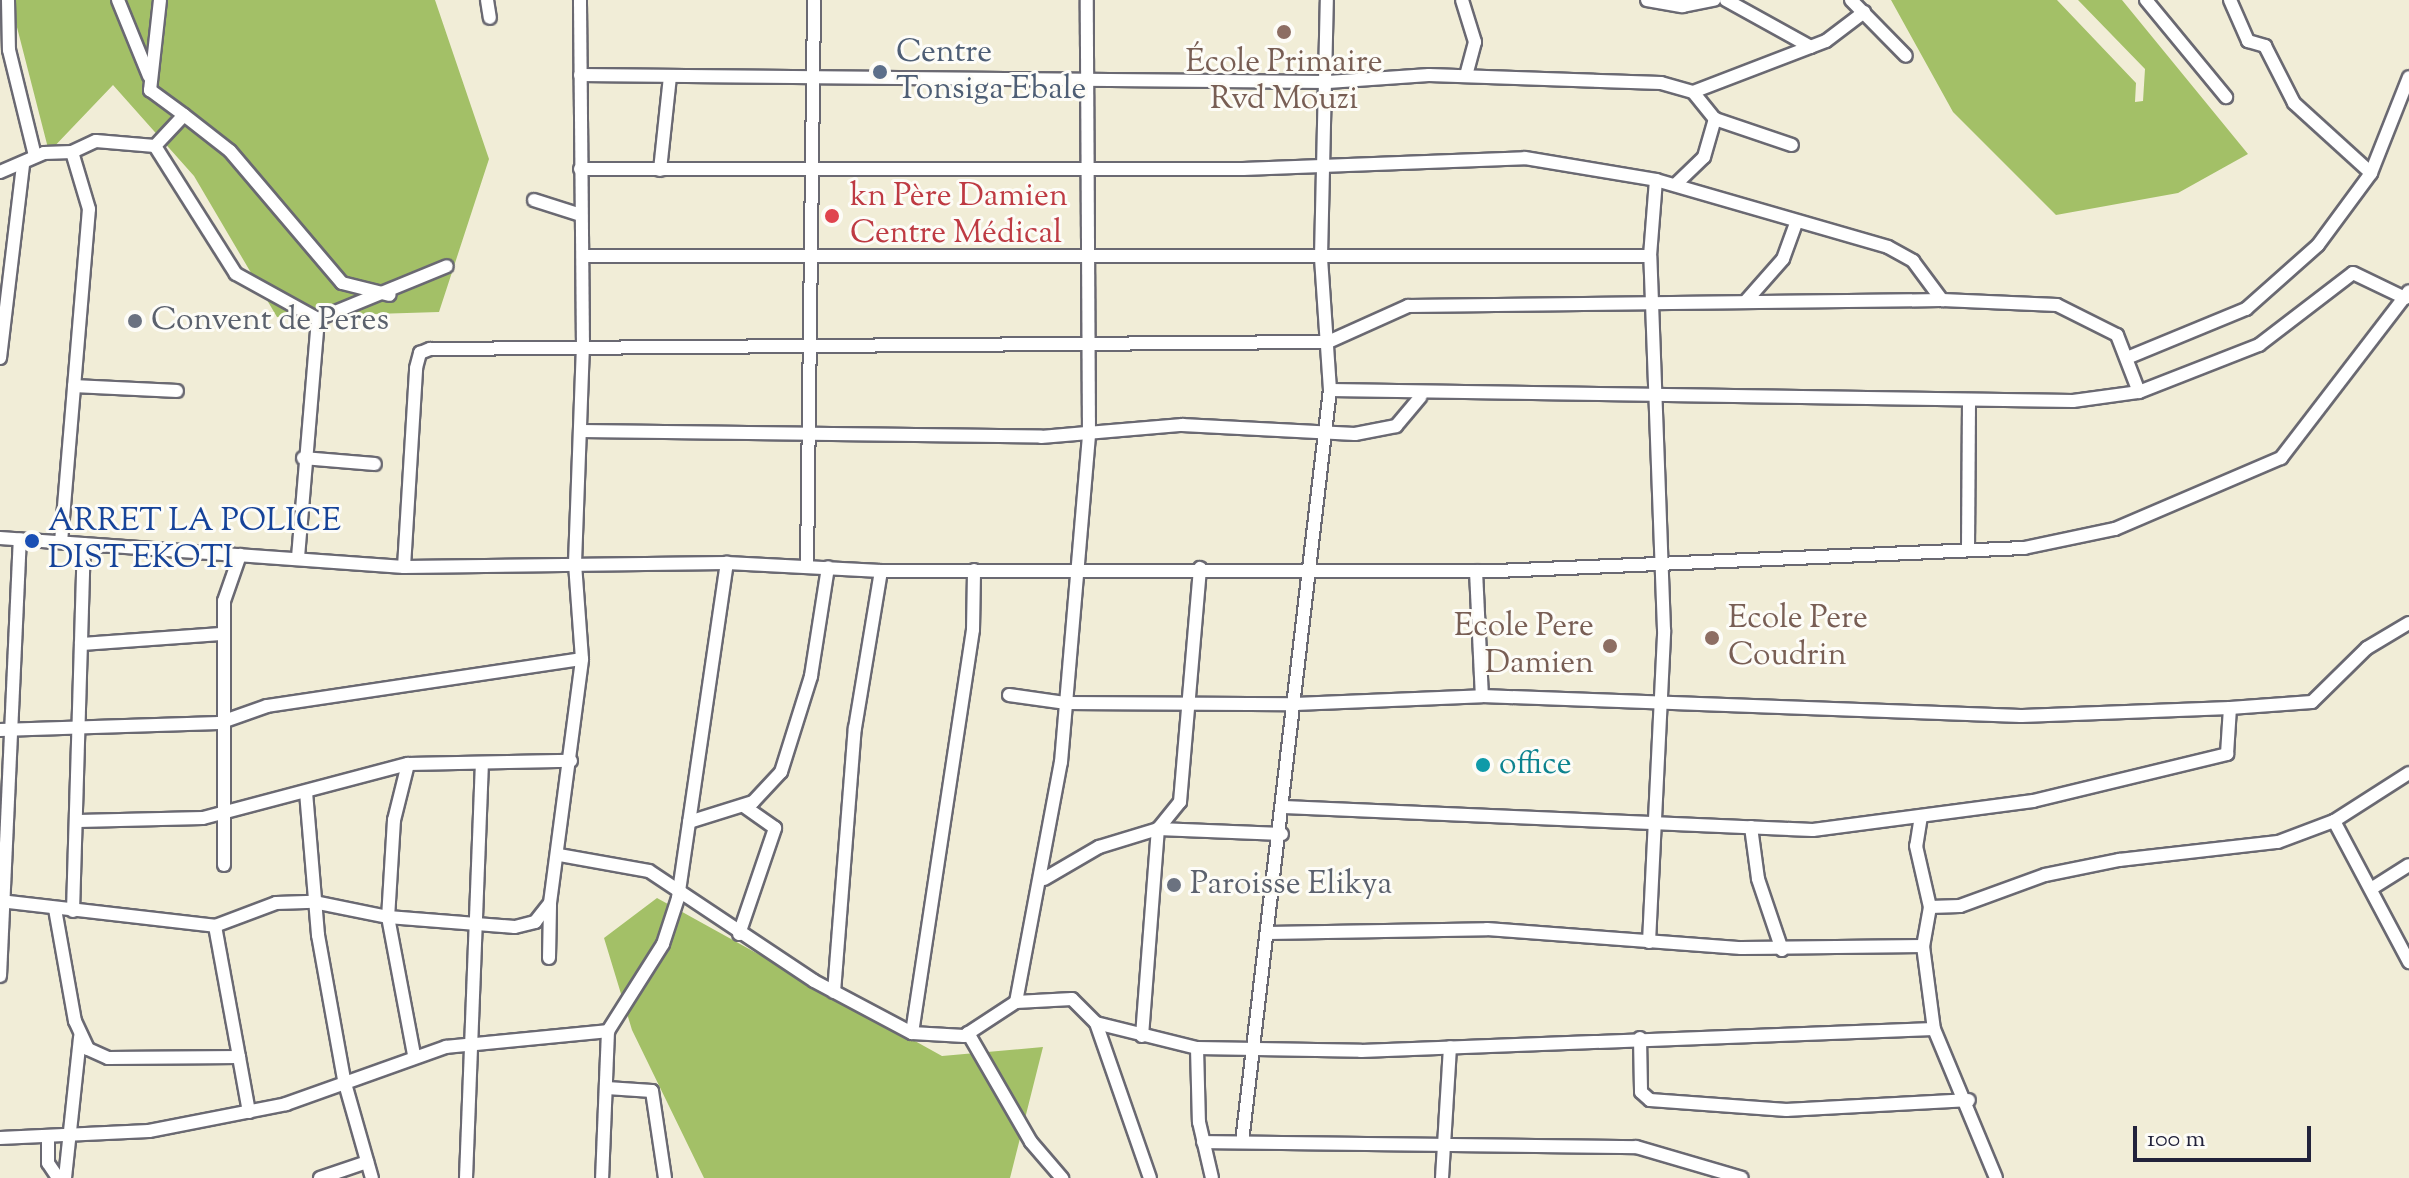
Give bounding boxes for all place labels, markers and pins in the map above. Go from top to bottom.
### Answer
marker: École Primaire Rvd Mouzi [1275,23,1293,41]
place label: Centre Tonsiga Ebale [896,35,1086,110]
place label: École Primaire Rvd Mouzi [1185,45,1383,120]
marker: Centre Tonsiga Ebale [871,63,889,81]
place label: kn Père Damien Centre Médical [850,179,1068,254]
marker: kn Père Damien Centre Médical [821,205,843,227]
place label: Convent de Peres [151,302,389,340]
marker: Convent de Peres [126,312,144,330]
place label: ARRET LA POLICE DIST EKOTI [48,504,341,579]
marker: ARRET LA POLICE DIST EKOTI [23,532,41,550]
place label: Ecole Pere Coudrin [1728,601,1868,676]
place label: Ecole Pere Damien [1454,609,1594,684]
marker: Ecole Pere Coudrin [1703,629,1721,647]
marker: Ecole Pere Damien [1601,637,1619,655]
place label: office [1499,746,1572,784]
marker: office [1474,756,1492,774]
place label: Paroisse Elikya [1190,866,1392,904]
marker: Paroisse Elikya [1165,876,1183,894]

